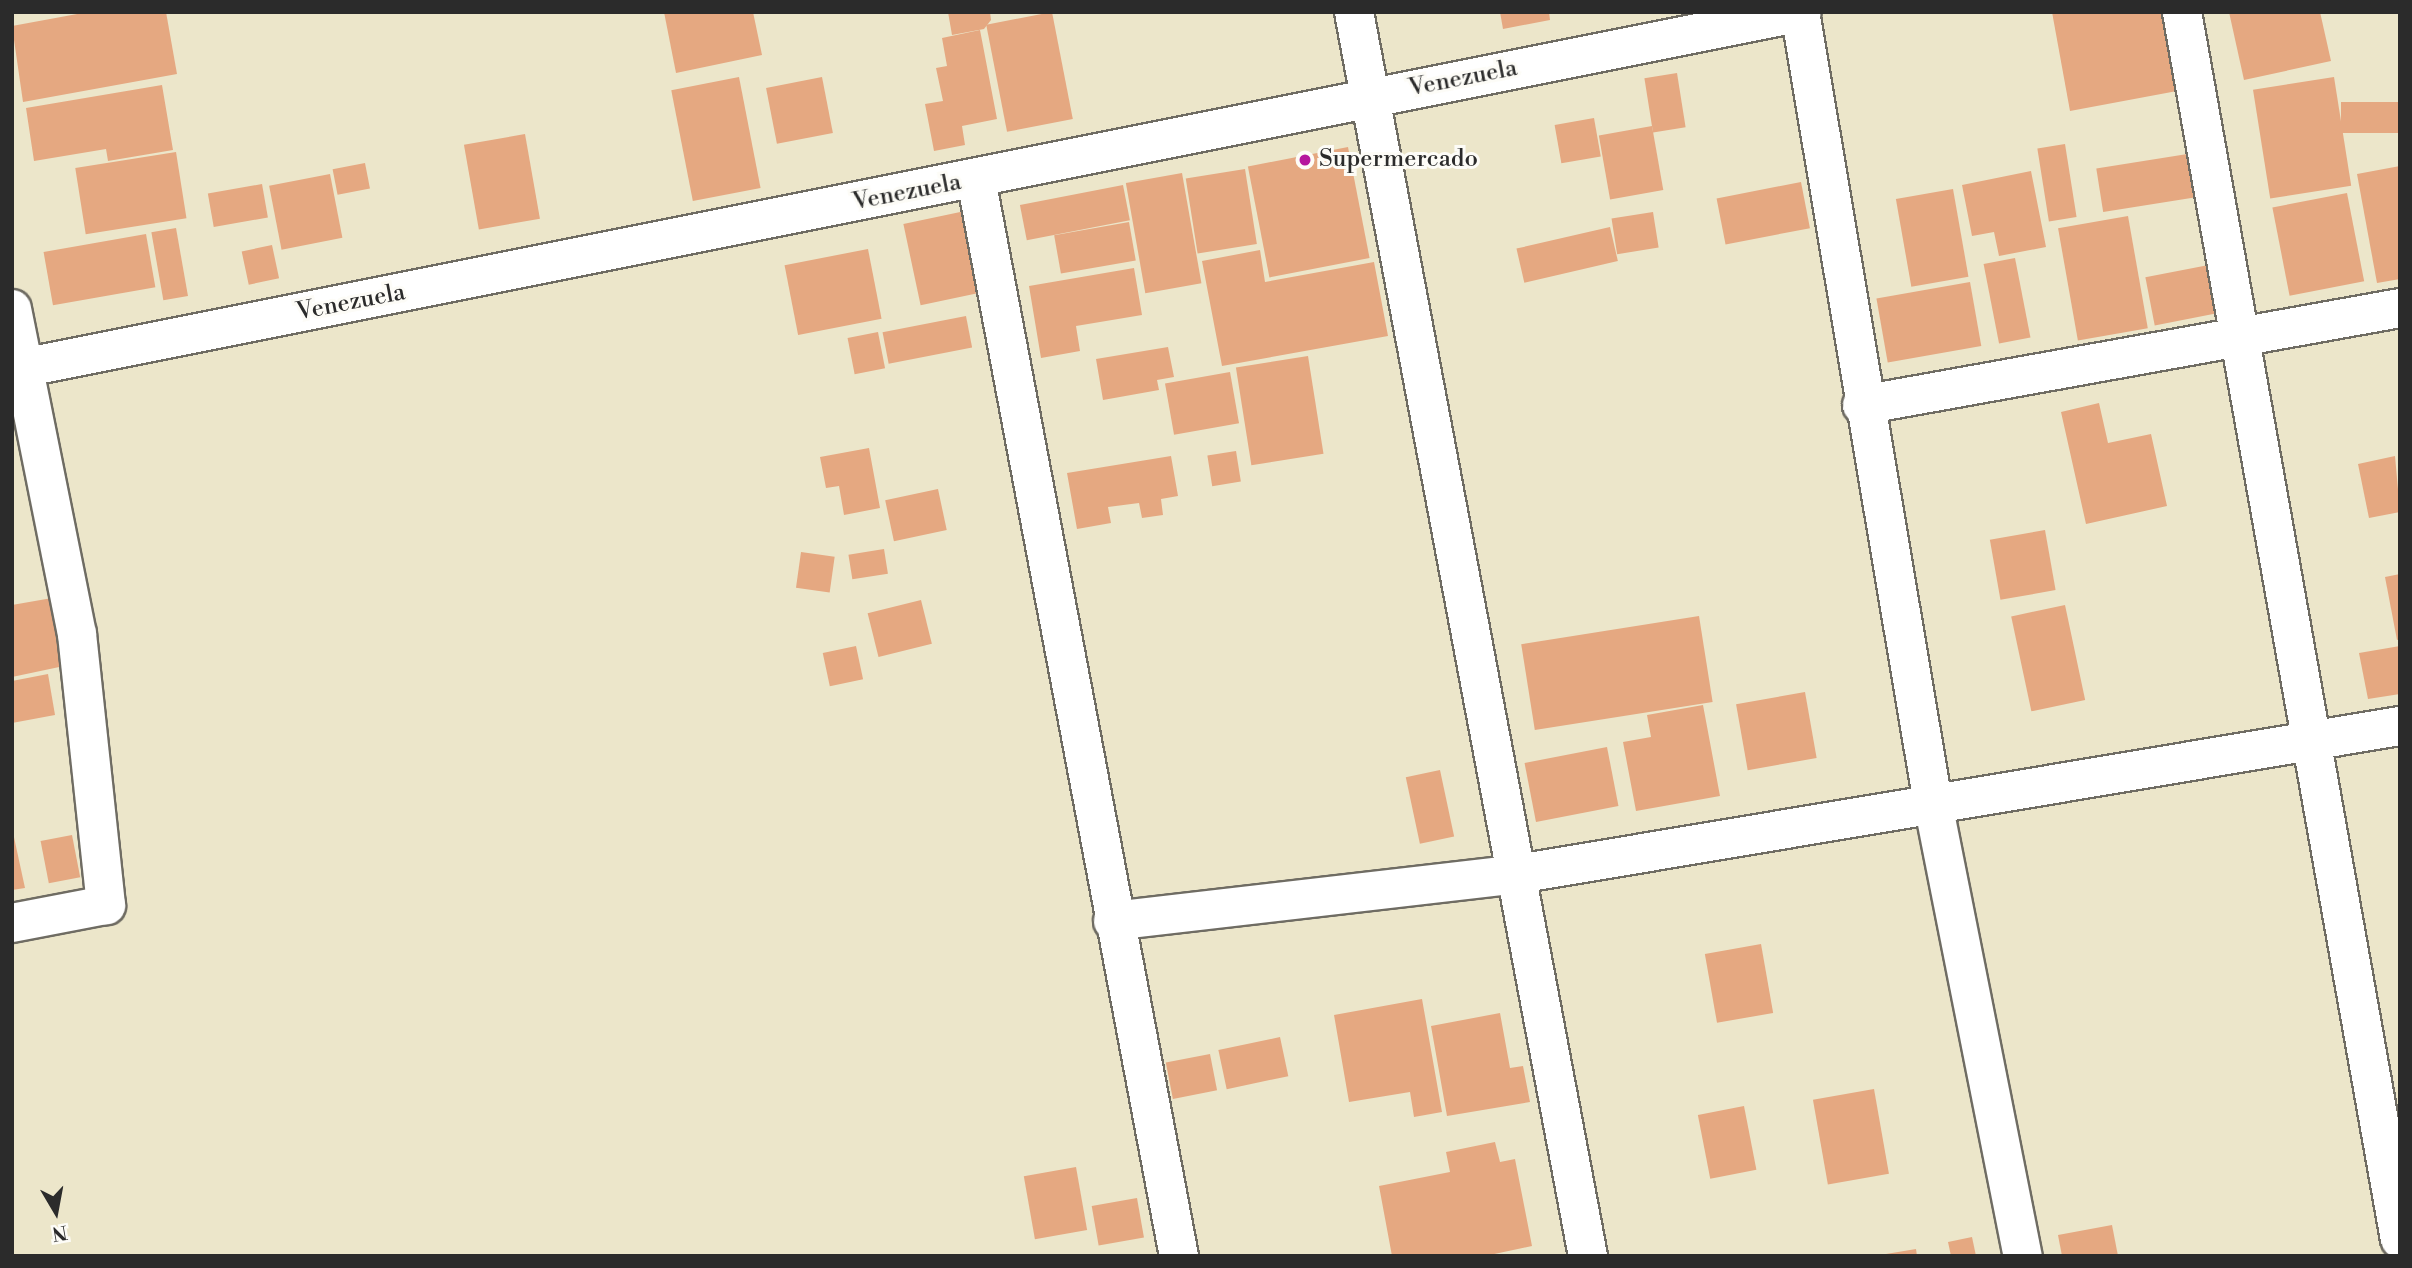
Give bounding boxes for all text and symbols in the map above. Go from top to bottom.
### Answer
street label: Venezuela [1406,54,1520,104]
place label: Supermercado [1319,146,1478,174]
marker: Supermercado [1297,152,1313,168]
street label: Venezuela [850,168,964,218]
street label: Venezuela [294,278,408,328]
north arrow [21,1177,91,1247]
text: N [50,1220,69,1246]

